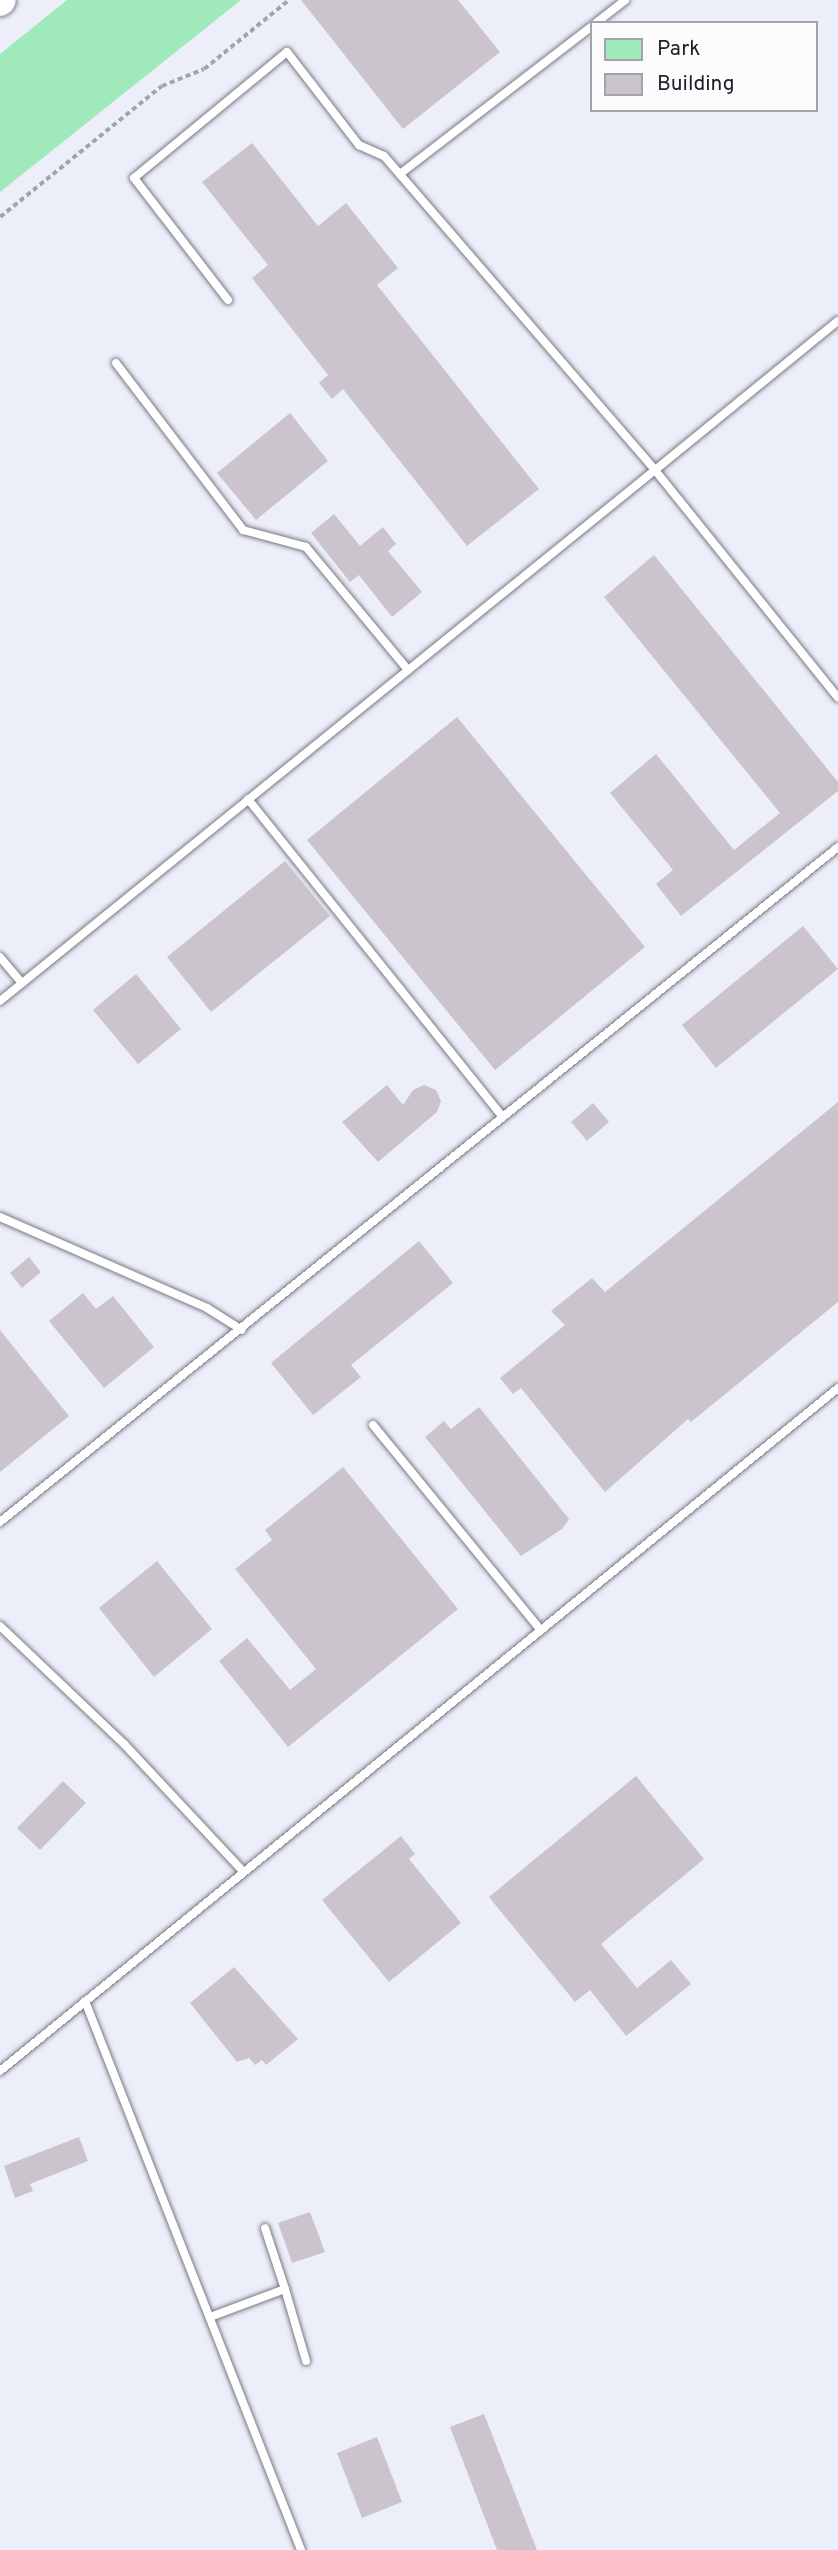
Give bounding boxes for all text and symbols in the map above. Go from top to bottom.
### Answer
legend [590,21,817,112]
text: Park [657,36,700,63]
text: Building [657,71,735,98]

